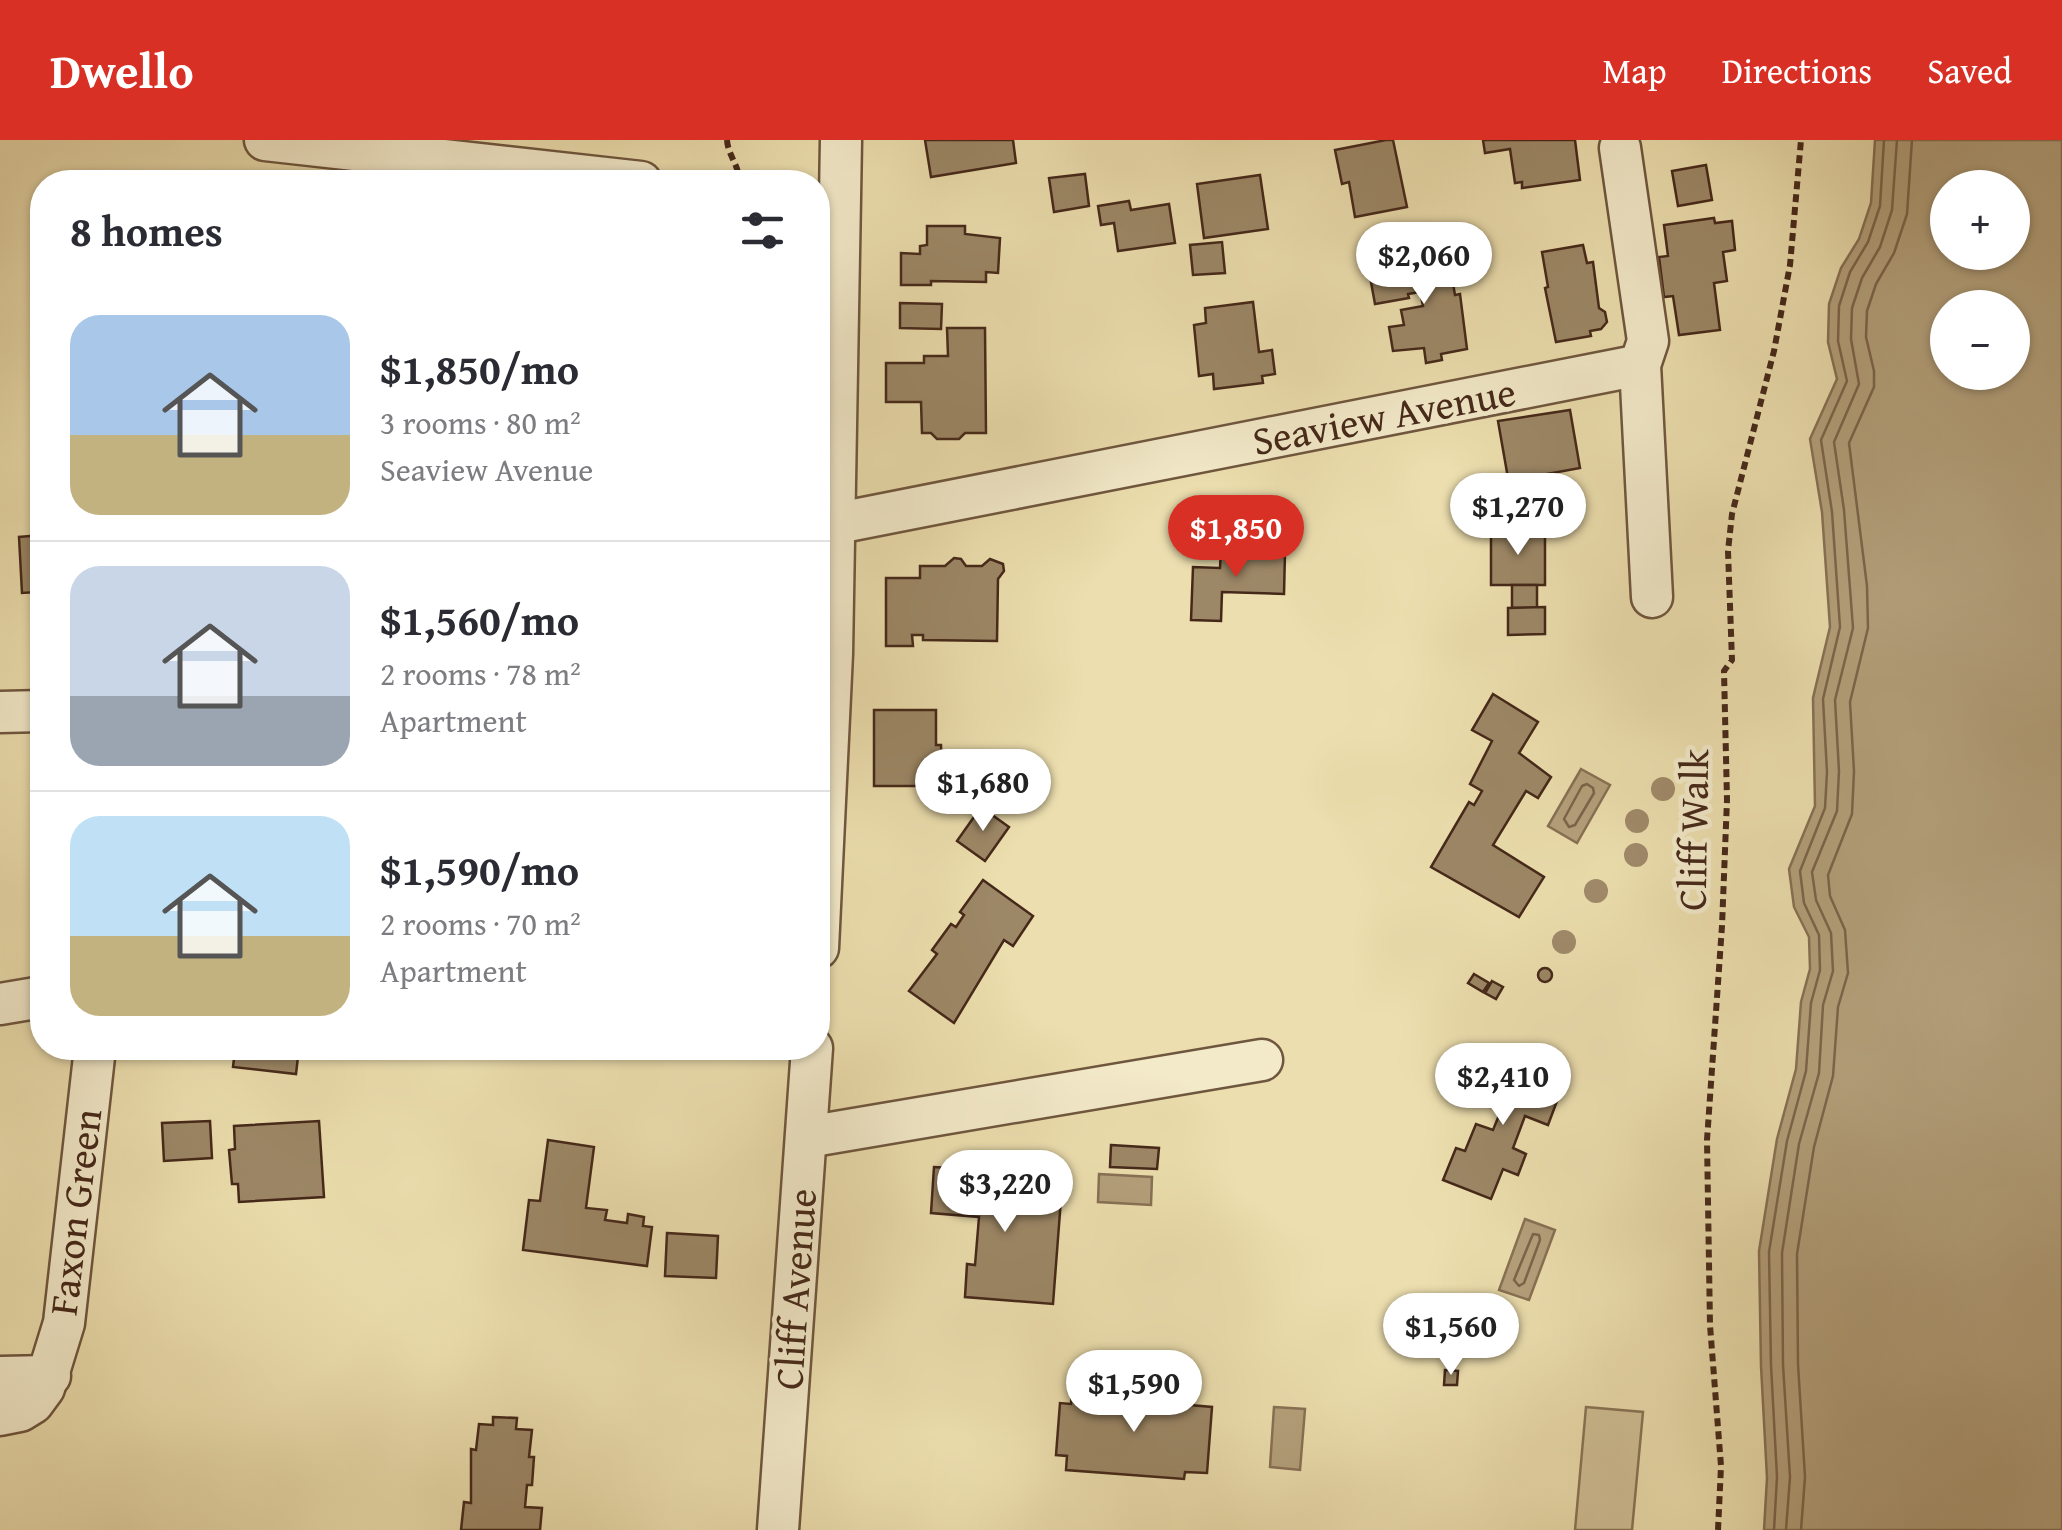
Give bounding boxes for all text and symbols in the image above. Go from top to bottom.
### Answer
text: Dwello [50,35,194,106]
text: Map [1603,45,1667,96]
text: Directions [1722,45,1872,96]
text: Saved [1927,45,2012,96]
map controls [1930,170,2030,390]
button: + [1930,170,2030,270]
text: 8 homes [70,200,223,261]
icon: filters [735,203,790,258]
pin: $2,060 [1343,222,1505,307]
text: $2,060 [1378,231,1470,278]
button: − [1930,290,2030,390]
text: $1,850/mo [380,338,579,399]
icon: home [150,355,270,475]
street label: Seaview Avenue [1247,361,1520,470]
text: 3 rooms · 80 m² [380,399,581,446]
text: Seaview Avenue [380,446,593,493]
pin: $1,270 [1437,473,1599,558]
text: $1,270 [1472,482,1564,529]
pin: $1,850 [1155,495,1317,580]
text: $1,850 [1190,504,1282,551]
text: $1,560/mo [380,589,579,650]
icon: home [150,606,270,726]
text: 2 rooms · 78 m² [380,650,581,697]
text: Apartment [380,697,527,744]
street label: Cliff Walk [1662,748,1723,911]
pin: $1,680 [902,749,1064,834]
text: $1,680 [937,758,1029,805]
text: $1,590/mo [380,839,579,900]
icon: home [150,856,270,976]
text: 2 rooms · 70 m² [380,900,581,947]
text: Apartment [380,947,527,994]
pin: $2,410 [1422,1043,1584,1128]
text: $2,410 [1457,1052,1549,1099]
street label: Faxon Green [33,1105,116,1319]
pin: $3,220 [924,1150,1086,1235]
text: $3,220 [959,1159,1051,1206]
street label: Cliff Avenue [758,1186,831,1392]
pin: $1,560 [1370,1293,1532,1378]
text: $1,560 [1405,1302,1497,1349]
pin: $1,590 [1053,1350,1215,1435]
text: $1,590 [1088,1359,1180,1406]

